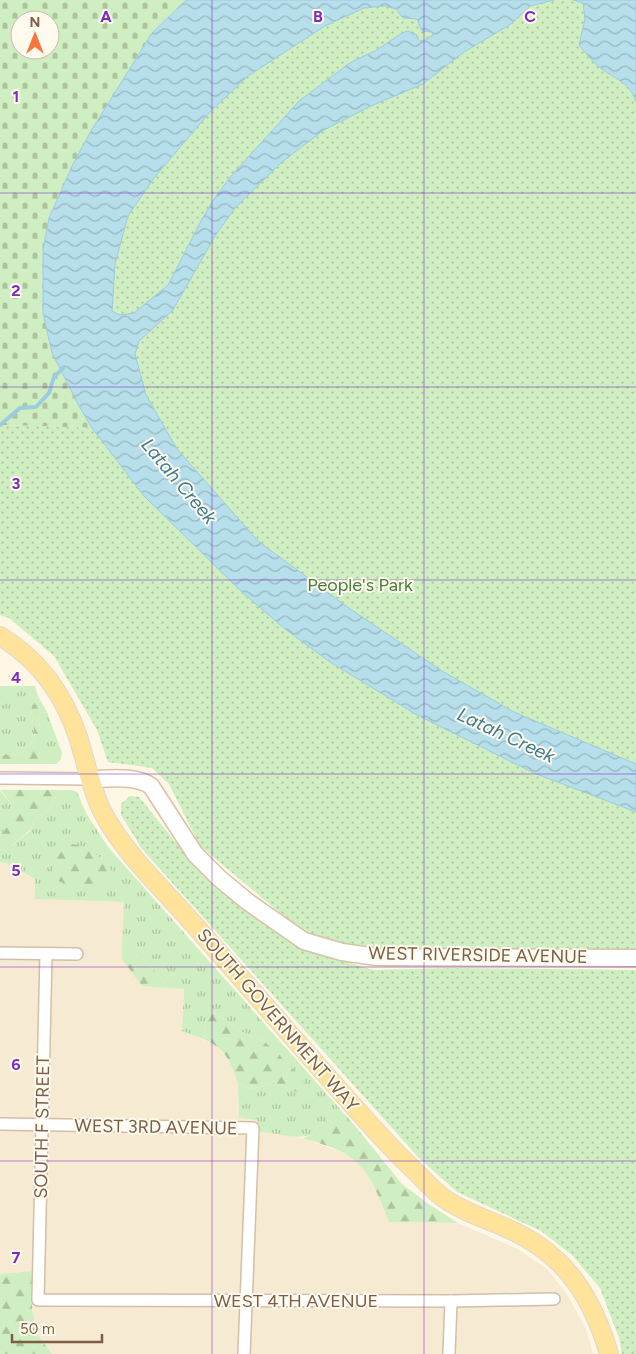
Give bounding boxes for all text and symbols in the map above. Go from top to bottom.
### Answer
text: A [100,7,112,26]
text: B [313,7,323,26]
text: C [524,7,536,26]
north arrow [10,10,60,60]
text: N [30,14,40,31]
text: 1 [13,87,19,106]
text: 2 [11,281,21,300]
water label: Latah Creek [136,433,222,529]
text: 3 [12,474,21,493]
park label: People's Park [307,574,413,596]
text: 4 [11,668,21,687]
water label: Latah Creek [454,702,559,768]
text: 5 [11,861,21,880]
street label: SOUTH GOVERNMENT WAY [193,924,363,1116]
street label: WEST RIVERSIDE AVENUE [368,942,588,968]
text: 6 [11,1055,21,1074]
street label: SOUTH F STREET [30,1055,54,1199]
street label: WEST 3RD AVENUE [74,1115,238,1139]
text: 7 [12,1248,21,1267]
street label: WEST 4TH AVENUE [214,1290,378,1312]
scale bar [12,1312,102,1344]
text: 50 m [20,1320,55,1338]

